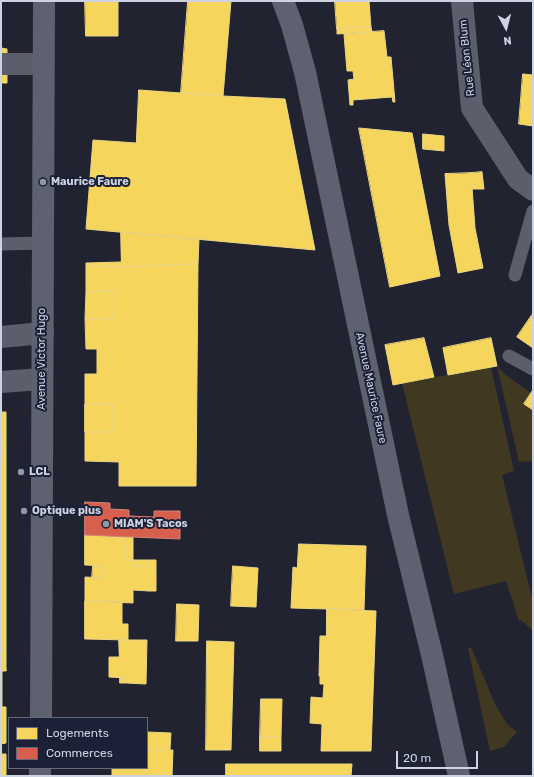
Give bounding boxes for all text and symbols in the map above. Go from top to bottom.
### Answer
north arrow [486,8,526,48]
street label: Rue Léon Blum [456,19,478,97]
text: N [503,33,512,47]
place label: Maurice Faure [51,175,129,189]
marker: Maurice Faure [38,177,48,187]
street label: Avenue Victor Hugo [35,308,49,410]
street label: Avenue Maurice Faure [353,331,389,445]
place label: LCL [29,465,50,479]
marker: LCL [16,467,26,477]
place label: Optique plus [32,504,101,518]
marker: Optique plus [19,506,29,516]
place label: MIAM'S Tacos [114,517,188,531]
marker: MIAM'S Tacos [101,519,111,529]
legend [8,717,148,769]
text: Logements [46,726,109,740]
scale bar [398,743,480,769]
text: Commerces [46,746,113,760]
text: 20 m [403,751,431,765]

